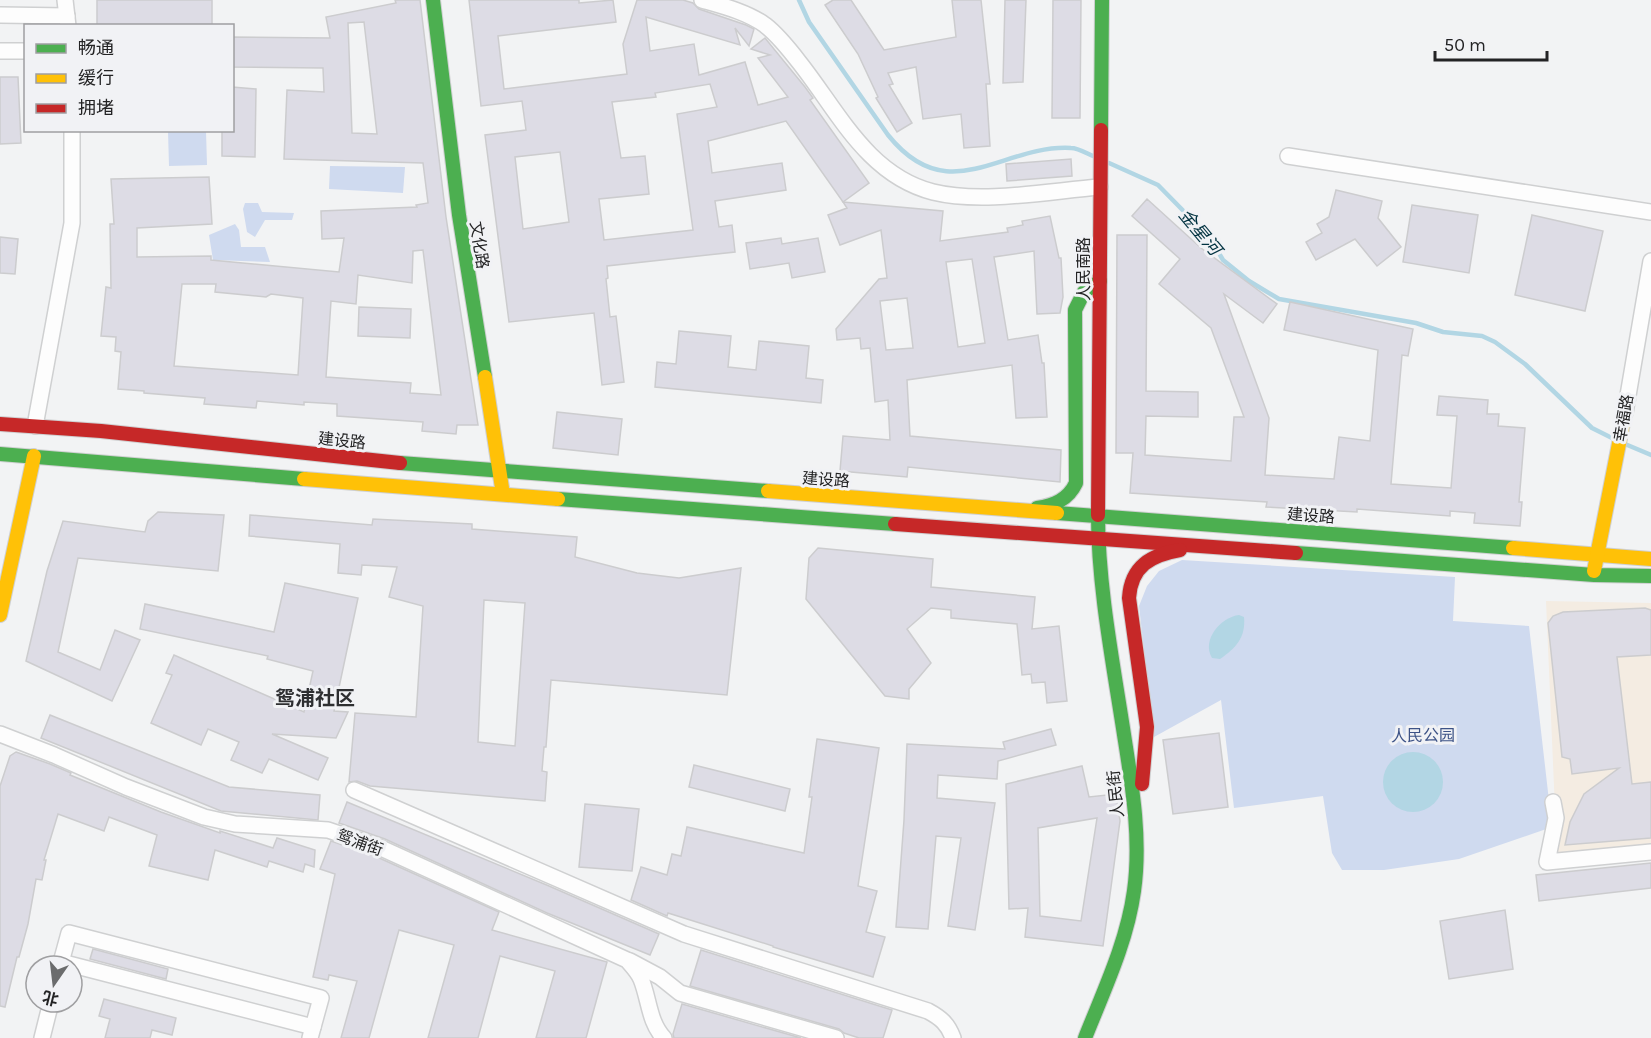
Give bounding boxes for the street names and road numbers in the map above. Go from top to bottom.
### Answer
street label: 文化路 [466,220,493,270]
street label: 人民南路 [1074,237,1093,301]
street label: 幸福路 [1610,393,1637,443]
street label: 建设路 [317,429,367,452]
street label: 建设路 [801,468,851,491]
street label: 建设路 [1286,504,1336,527]
street label: 人民街 [1104,769,1127,819]
street label: 鸳浦街 [334,825,386,860]

